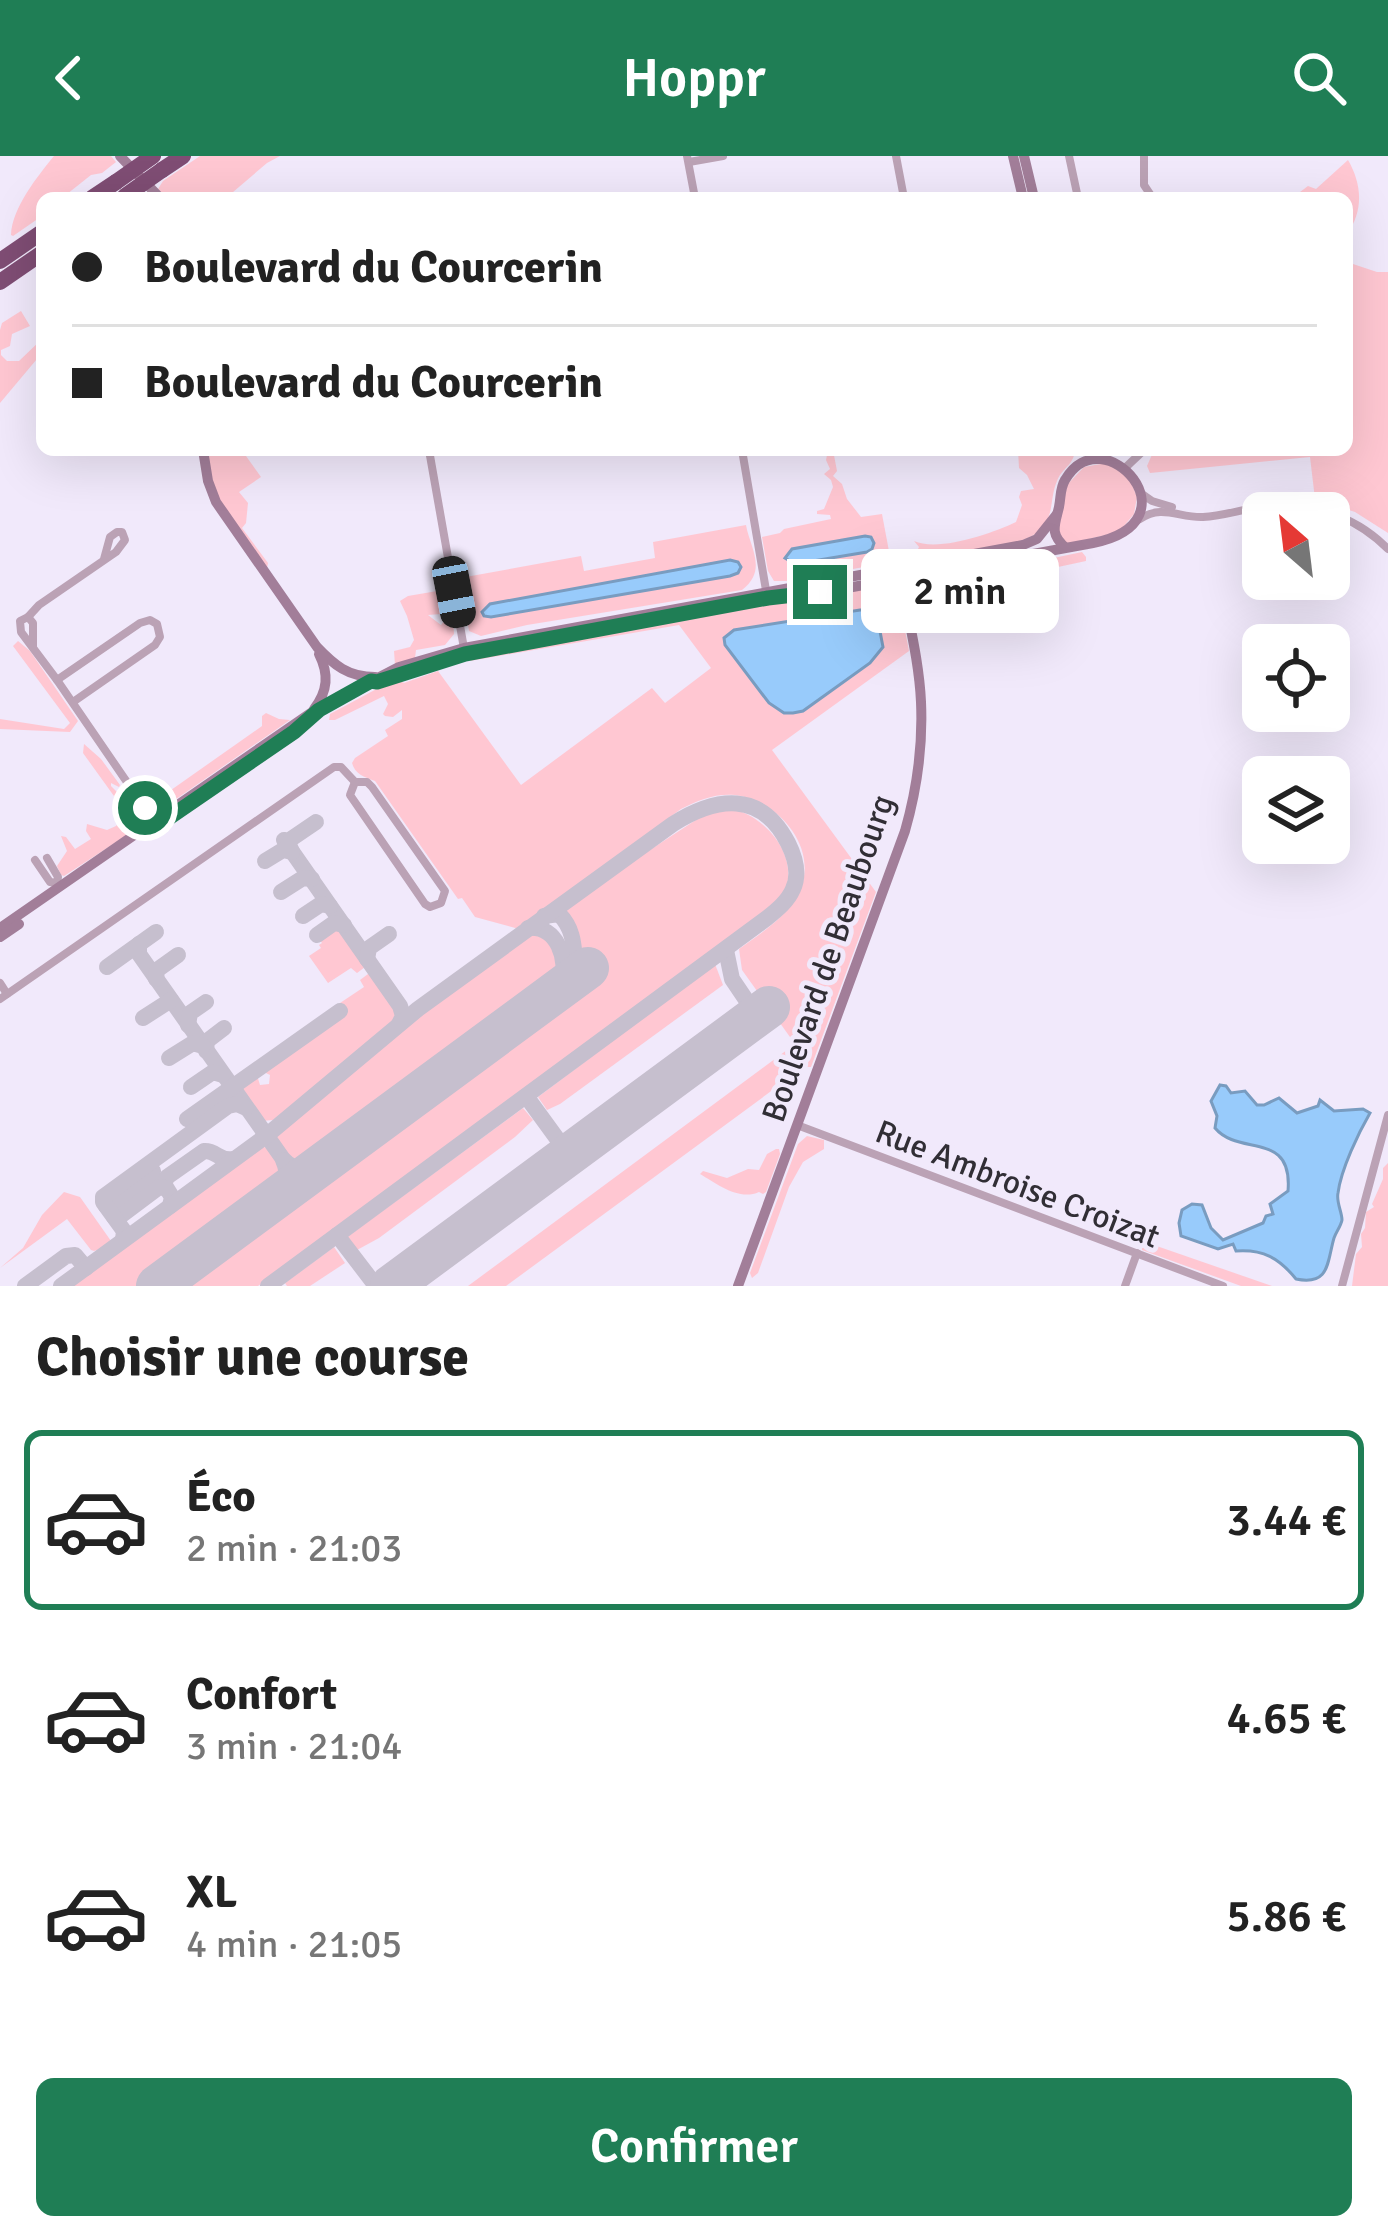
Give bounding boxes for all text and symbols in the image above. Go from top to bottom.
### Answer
icon: back [36,45,102,111]
text: Hoppr [622,45,766,112]
icon: search [1286,45,1352,111]
text: Boulevard du Courcerin [144,240,603,295]
text: Boulevard du Courcerin [144,355,603,410]
north arrow [1242,492,1350,600]
map controls [1242,492,1350,864]
callout: 2 min [862,550,1060,634]
car [429,553,479,631]
route end [793,565,847,619]
text: 2 min [913,567,1007,615]
button: locate [1242,624,1350,732]
button: layers [1242,756,1350,864]
route start [118,781,172,835]
street label: Boulevard de Beaubourg [753,789,904,1127]
street label: Rue Ambroise Croizat [870,1111,1165,1257]
text: Choisir une course [36,1324,469,1391]
icon: car [42,1466,150,1574]
text: Éco [186,1469,256,1524]
text: 3.44 € [1227,1493,1346,1548]
text: 2 min · 21:03 [186,1524,402,1572]
icon: car [42,1664,150,1772]
text: Confort [186,1667,337,1722]
text: 4.65 € [1227,1691,1346,1746]
text: 3 min · 21:04 [186,1722,402,1770]
icon: car [42,1862,150,1970]
text: XL [186,1865,237,1920]
text: 5.86 € [1227,1889,1346,1944]
text: 4 min · 21:05 [186,1920,402,1968]
button: Confirmer [36,2078,1352,2216]

